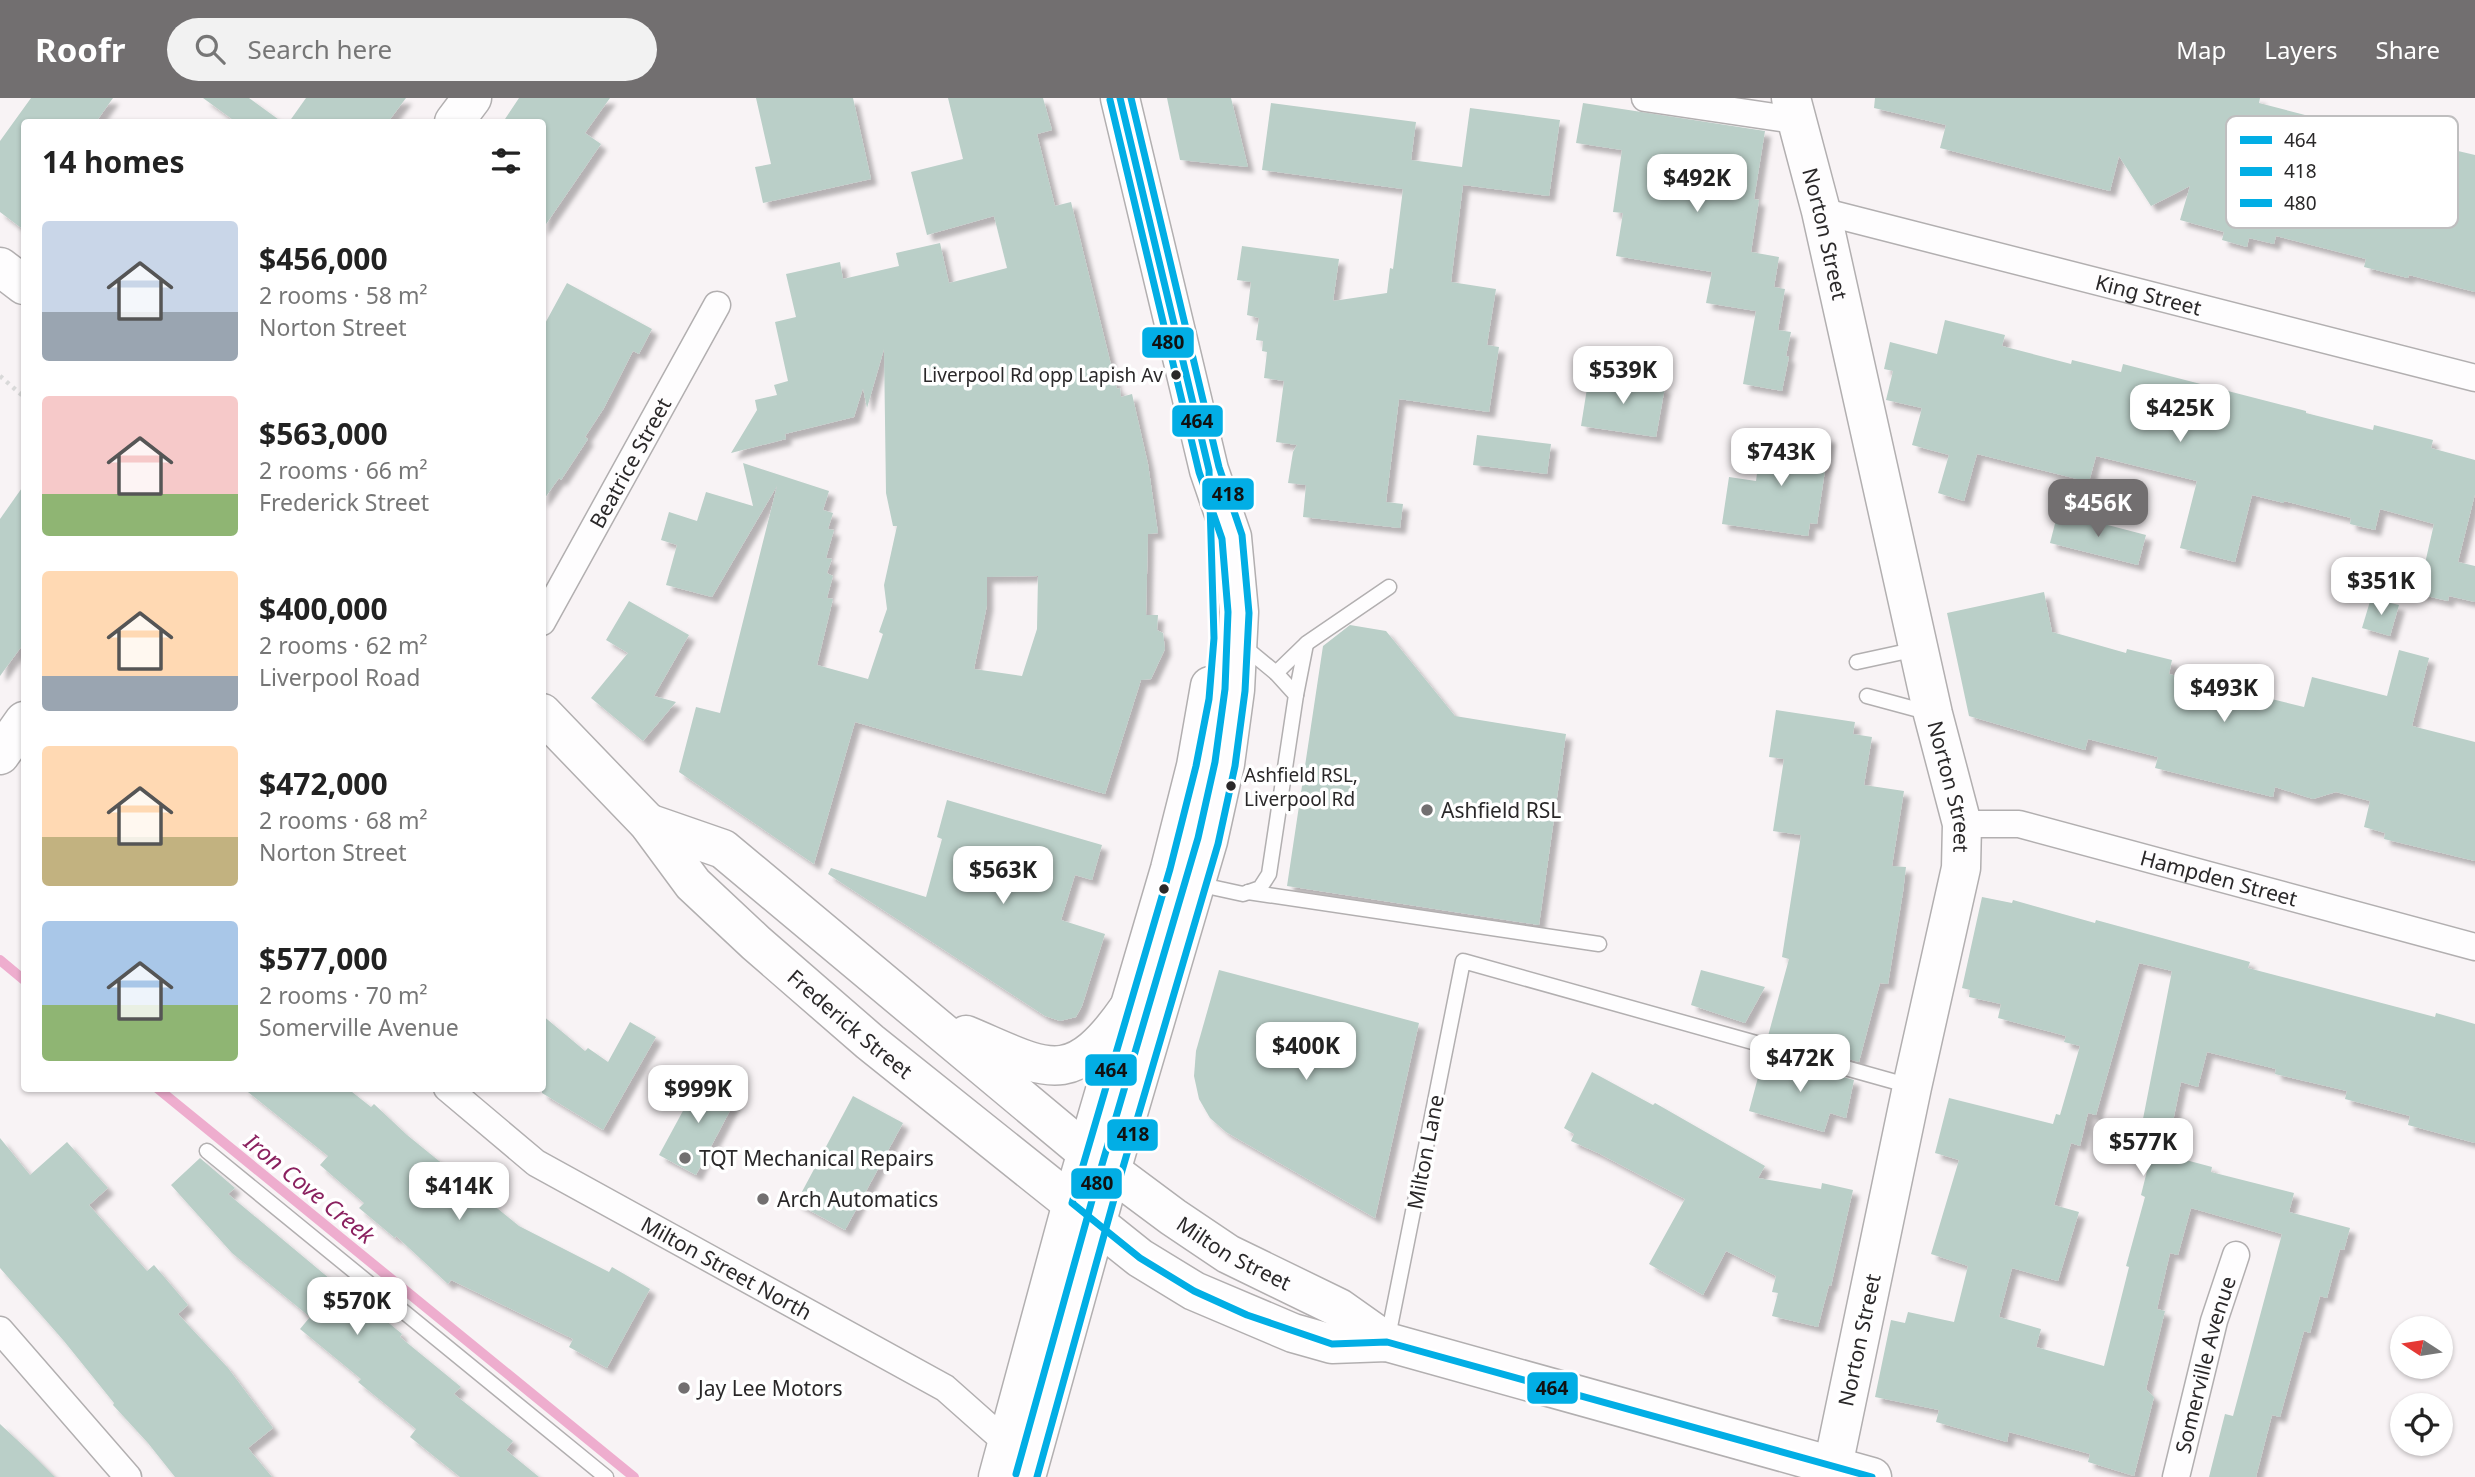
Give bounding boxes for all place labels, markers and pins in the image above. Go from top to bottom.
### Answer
pin: $492K [1648,155,1746,214]
pin: $539K [1574,346,1672,406]
place label: Liverpool Rd opp Lapish Av [922,362,1163,388]
marker: Liverpool Rd opp Lapish Av [1169,368,1183,382]
pin: $425K [2131,384,2229,444]
pin: $743K [1732,428,1830,488]
pin: $456K [2049,480,2147,539]
pin: $351K [2332,558,2430,617]
pin: $493K [2175,664,2273,724]
place label: Ashfield RSL, Liverpool Rd [1244,762,1358,812]
marker: Ashfield RSL, Liverpool Rd [1224,779,1238,793]
place label: Ashfield RSL [1441,796,1561,824]
marker: Ashfield RSL [1419,802,1435,818]
pin: $563K [954,846,1052,906]
unlabelled marker [1157,882,1171,896]
pin: $400K [1257,1023,1355,1082]
pin: $472K [1751,1034,1849,1094]
pin: $999K [649,1066,747,1125]
pin: $577K [2094,1118,2192,1178]
place label: TQT Mechanical Repairs [699,1144,934,1172]
marker: TQT Mechanical Repairs [677,1150,693,1166]
pin: $414K [410,1162,508,1222]
place label: Arch Automatics [777,1185,938,1213]
marker: Arch Automatics [755,1191,771,1207]
pin: $570K [308,1278,406,1337]
place label: Jay Lee Motors [696,1374,843,1402]
marker: Jay Lee Motors [676,1380,692,1396]

